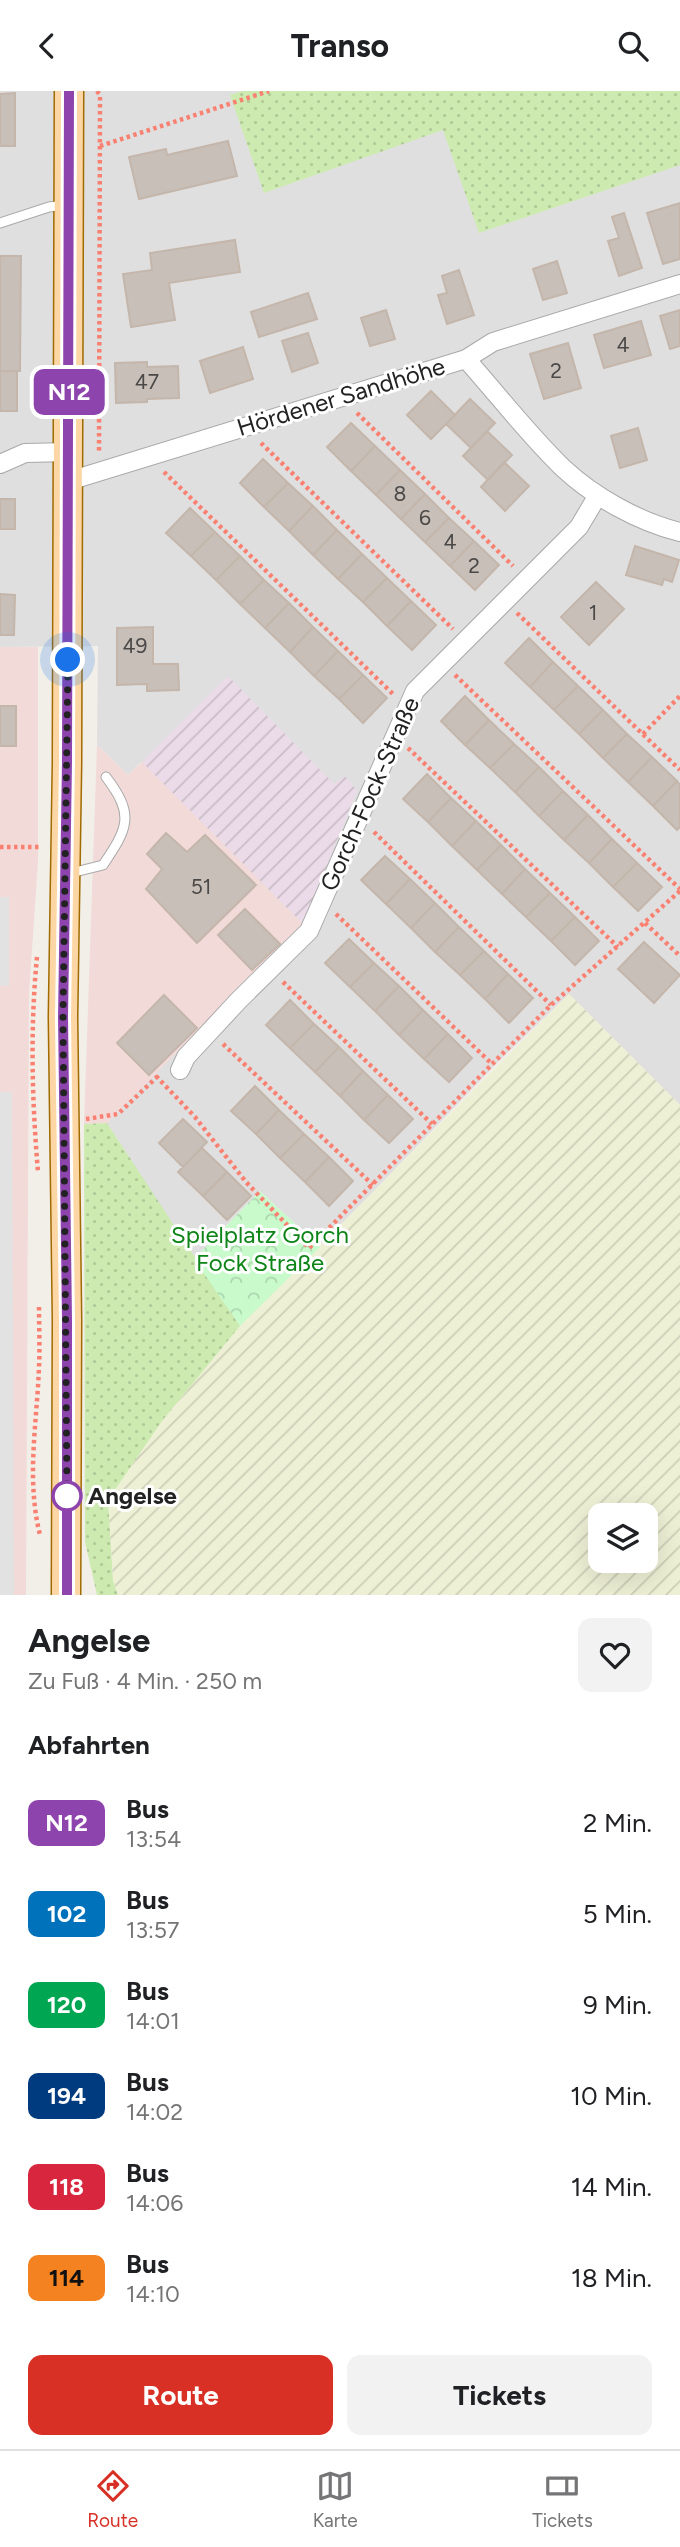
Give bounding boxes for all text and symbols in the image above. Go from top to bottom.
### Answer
icon: back [28,27,66,65]
text: Transo [291,27,389,65]
icon: search [614,27,652,65]
house number: 4 [616,332,630,357]
street label: Hördener Sandhöhe [233,351,448,442]
house number: 2 [550,358,562,383]
line badge: N12 [29,369,109,415]
house number: 47 [135,369,159,394]
text: N12 [48,377,90,406]
house number: 8 [394,481,406,506]
house number: 6 [419,505,431,530]
house number: 4 [443,529,457,554]
house number: 2 [468,553,480,578]
house number: 1 [589,600,597,625]
house number: 49 [123,633,147,658]
your location [50,642,85,677]
street label: Gorch-Fock-Straße [314,692,425,895]
house number: 51 [191,874,211,899]
park label: Spielplatz Gorch Fock Straße [171,1220,349,1277]
marker: Angelse [52,1481,82,1511]
place label: Angelse [88,1481,177,1510]
map controls [588,1503,658,1573]
button: layers [588,1503,658,1573]
button: heart [578,1618,652,1692]
text: Angelse [28,1621,150,1660]
text: Zu Fuß · 4 Min. · 250 m [28,1667,262,1695]
text: Abfahrten [28,1729,150,1761]
text: Bus [126,1793,169,1825]
text: 2 Min. [583,1807,652,1839]
text: N12 [45,1808,88,1837]
text: 13:54 [126,1825,181,1853]
text: Bus [126,1884,169,1916]
text: 5 Min. [583,1898,652,1930]
text: 102 [47,1899,86,1928]
text: 13:57 [126,1916,179,1944]
text: Bus [126,1975,169,2007]
text: 9 Min. [583,1989,652,2021]
text: 120 [47,1990,86,2019]
text: 14:01 [126,2007,180,2035]
text: Bus [126,2066,169,2098]
text: 10 Min. [570,2080,652,2112]
text: 194 [47,2081,86,2110]
text: 14:02 [126,2098,183,2126]
text: Bus [126,2157,169,2189]
text: 14 Min. [571,2171,652,2203]
text: 118 [49,2172,84,2201]
text: 14:06 [126,2189,183,2217]
text: Bus [126,2248,169,2280]
text: 18 Min. [571,2262,652,2294]
text: 114 [49,2263,84,2292]
text: 14:10 [126,2280,180,2308]
button: Route [28,2355,333,2435]
button: Tickets [347,2355,652,2435]
tab: Route [87,2467,138,2532]
tab: Karte [313,2467,358,2532]
tab: Tickets [532,2467,593,2532]

